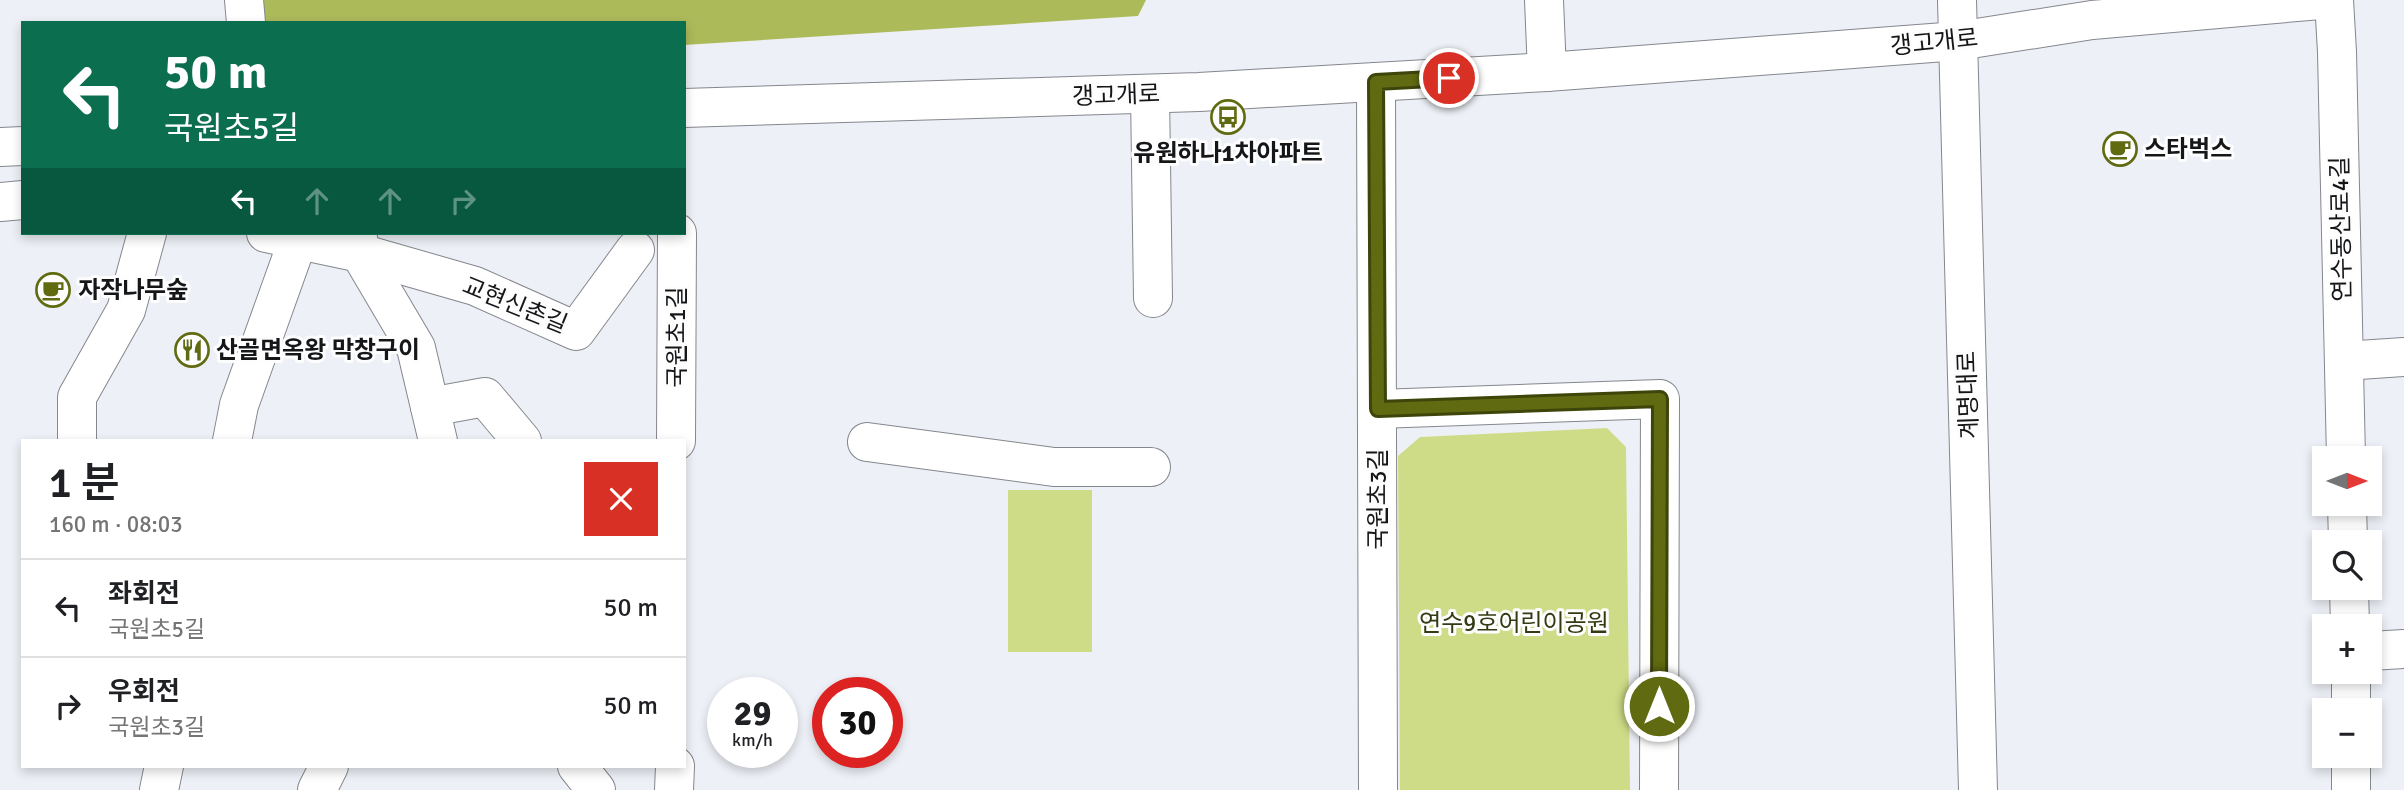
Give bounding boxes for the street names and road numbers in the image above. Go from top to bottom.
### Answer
street label: 갱고개로 [1889,22,1979,62]
street label: 갱고개로 [1071,78,1161,112]
street label: 연수동산로4길 [2325,156,2357,302]
street label: 교현신촌길 [458,270,572,340]
street label: 국원초1길 [662,286,692,388]
street label: 계명대로 [1951,350,1985,440]
street label: 국원초3길 [1363,448,1393,550]

